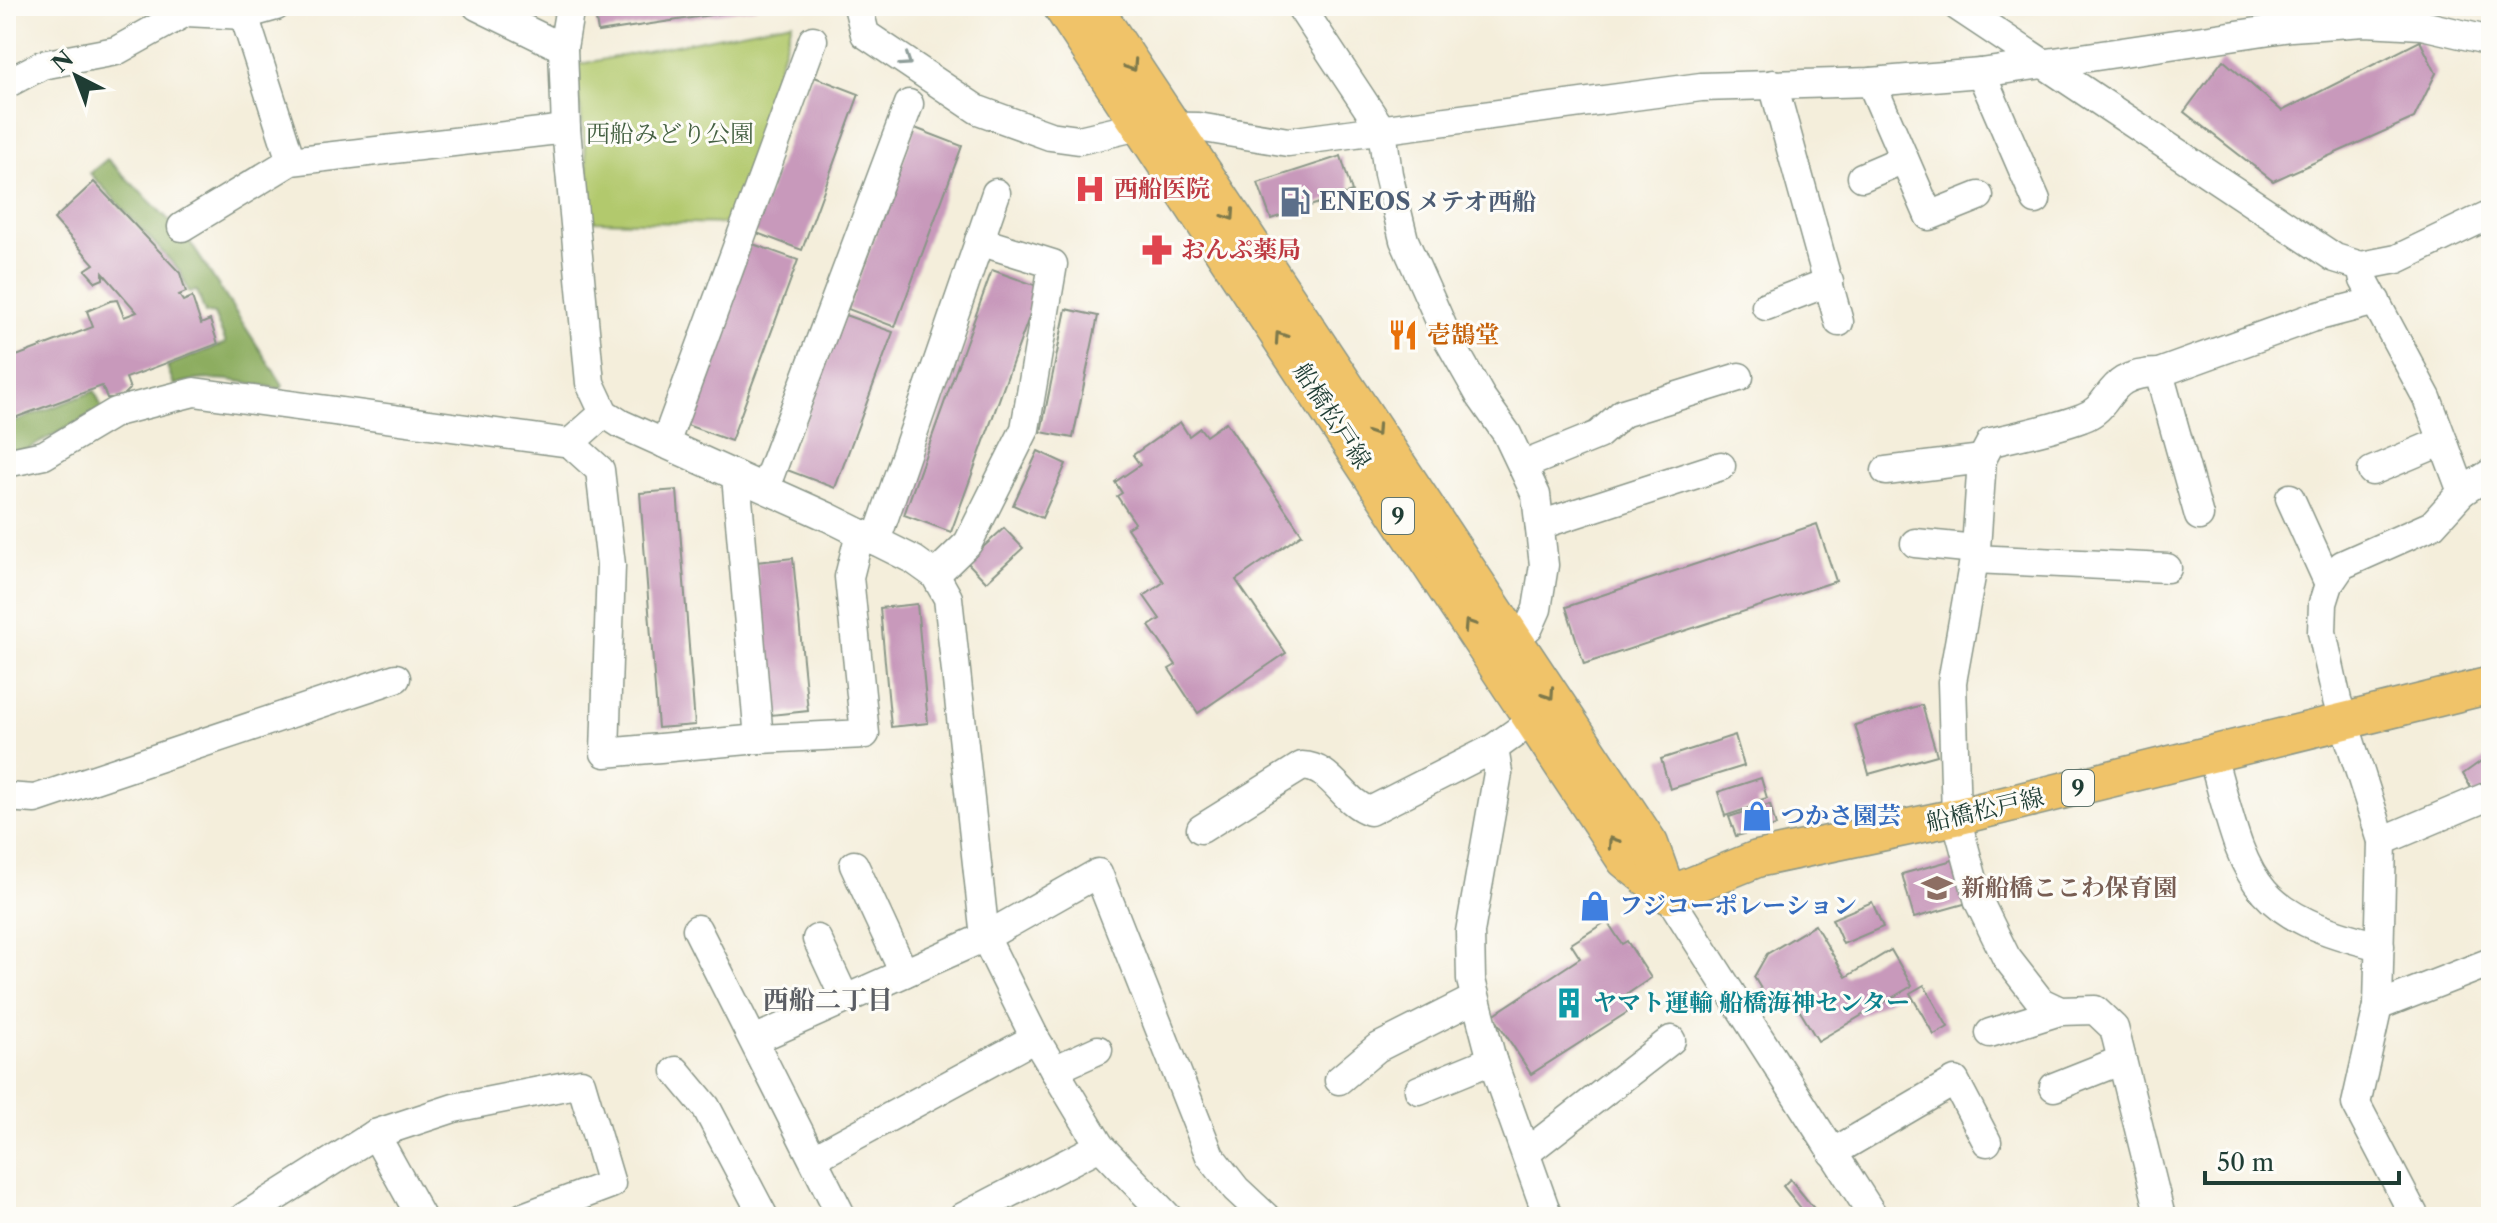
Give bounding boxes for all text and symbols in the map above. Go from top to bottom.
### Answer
north arrow [36,36,116,116]
text: N [47,45,79,78]
one-way arrow [897,52,911,67]
one-way arrow [1122,58,1137,72]
park label: 西船みどり公園 [586,119,754,148]
hospital icon: 西船医院 [1073,172,1107,206]
place label: 西船医院 [1114,174,1210,203]
fuel station icon: ENEOS メテオ西船 [1278,185,1312,219]
place label: ENEOS メテオ西船 [1319,187,1536,216]
one-way arrow [1220,206,1235,220]
pharmacy icon: おんぷ薬局 [1140,233,1174,267]
place label: おんぷ薬局 [1181,235,1301,264]
restaurant icon: 壱鵠堂 [1386,318,1420,352]
place label: 壱鵠堂 [1427,320,1499,349]
one-way arrow [1275,332,1290,346]
street label: 船橋松戸線 [1288,358,1377,474]
one-way arrow [1365,422,1380,436]
road number: 9 [1382,498,1414,534]
one-way arrow [1464,619,1479,633]
one-way arrow [1540,685,1555,700]
road number: 9 [2062,770,2094,806]
street label: 船橋松戸線 [1923,782,2047,837]
shop icon: つかさ園芸 [1740,799,1774,833]
place label: つかさ園芸 [1781,801,1901,830]
one-way arrow [1608,836,1623,850]
school or university icon: 新船橋ここわ保育園 [1920,871,1954,905]
place label: 新船橋ここわ保育園 [1961,873,2177,902]
shop icon: フジコーポレーション [1578,889,1612,923]
place label: フジコーポレーション [1619,891,1857,920]
district label: 西船二丁目 [763,984,893,1016]
building icon: ヤマト運輸 船橋海神センター [1552,986,1586,1020]
place label: ヤマト運輸 船橋海神センター [1593,988,1910,1017]
scale bar [2205,1135,2399,1185]
text: 50 m [2217,1148,2274,1177]

